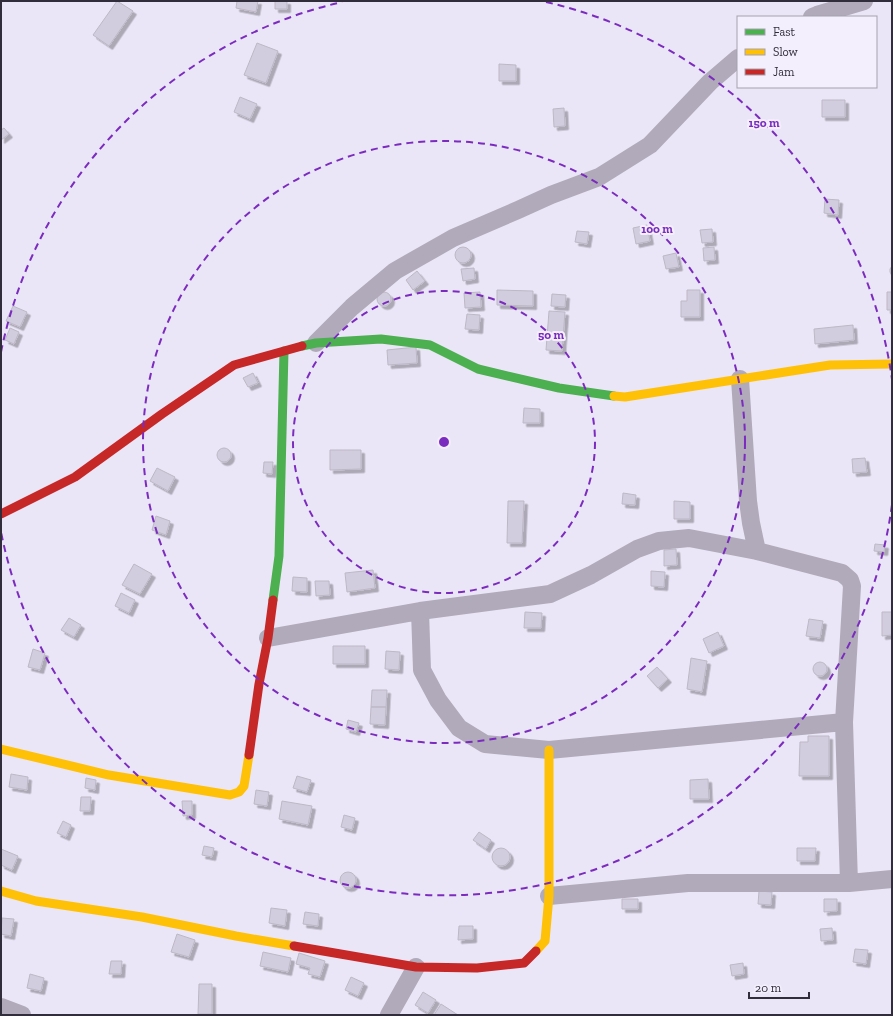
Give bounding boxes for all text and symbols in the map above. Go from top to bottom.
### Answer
legend [737,16,877,88]
text: Fast [773,25,796,39]
text: Slow [773,45,799,59]
text: Jam [773,65,795,79]
text: 150 m [749,116,780,130]
text: 100 m [641,222,673,236]
text: 50 m [538,328,564,342]
centre of rings [437,435,451,449]
scale bar [749,974,809,1000]
text: 20 m [755,981,782,995]

